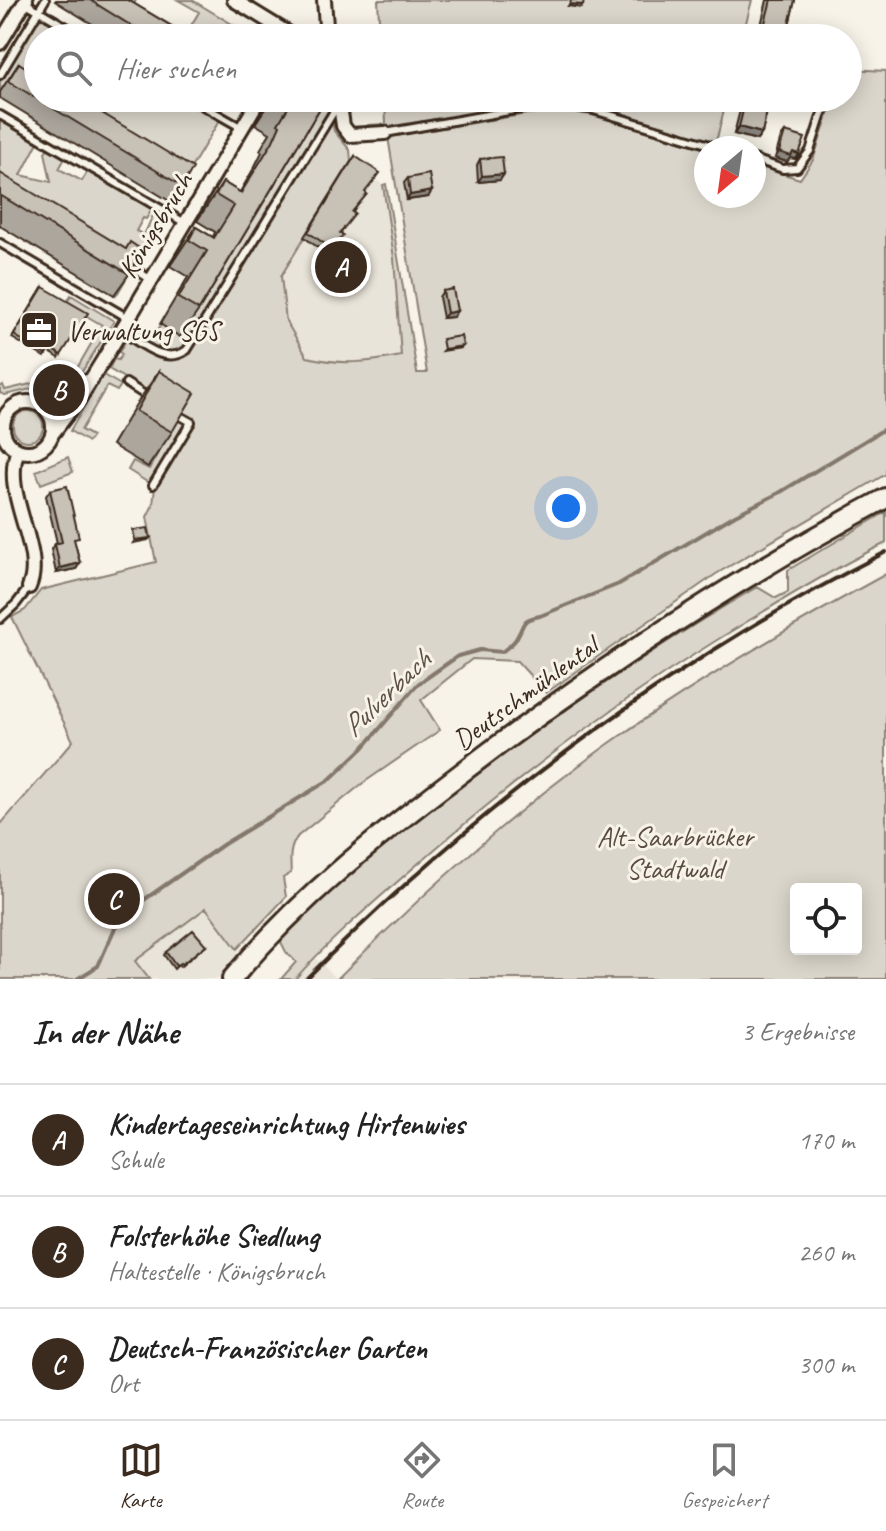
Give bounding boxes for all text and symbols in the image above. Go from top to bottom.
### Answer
search box [24,24,862,112]
icon: search [52,46,96,90]
text: Hier suchen [116,49,236,87]
north arrow [694,136,766,208]
street label: Königsbruch [110,164,201,284]
pin: A [315,237,367,297]
office icon: Verwaltung SGS [18,309,60,351]
place label: Verwaltung SGS [67,313,224,348]
pin: B [33,360,85,420]
your location [546,488,586,528]
street label: Deutschmühlental [446,626,608,757]
water label: Pulverbach [333,640,440,745]
park label: Alt-Saarbrücker Stadtwald [597,819,755,886]
pin: C [88,869,140,929]
map controls [790,883,862,955]
button: locate [790,883,862,955]
text: In der Nähe [32,1010,178,1053]
text: 3 Ergebnisse [741,1015,854,1048]
text: Kindertageseinrichtung Hirtenwies [108,1105,465,1143]
text: A [51,1124,65,1157]
text: 170 m [798,1124,854,1157]
text: Schule [108,1143,164,1176]
text: Folsterhöhe Siedlung [108,1217,319,1255]
text: B [51,1236,65,1269]
text: 260 m [798,1236,854,1269]
text: Haltestelle · Königsbruch [108,1255,325,1288]
text: Deutsch-Französischer Garten [108,1329,427,1367]
text: C [52,1348,64,1381]
text: 300 m [798,1348,854,1381]
text: Ort [108,1367,139,1400]
tab: Karte [119,1438,163,1514]
tab: Route [400,1438,444,1514]
tab: Gespeichert [682,1438,767,1514]

